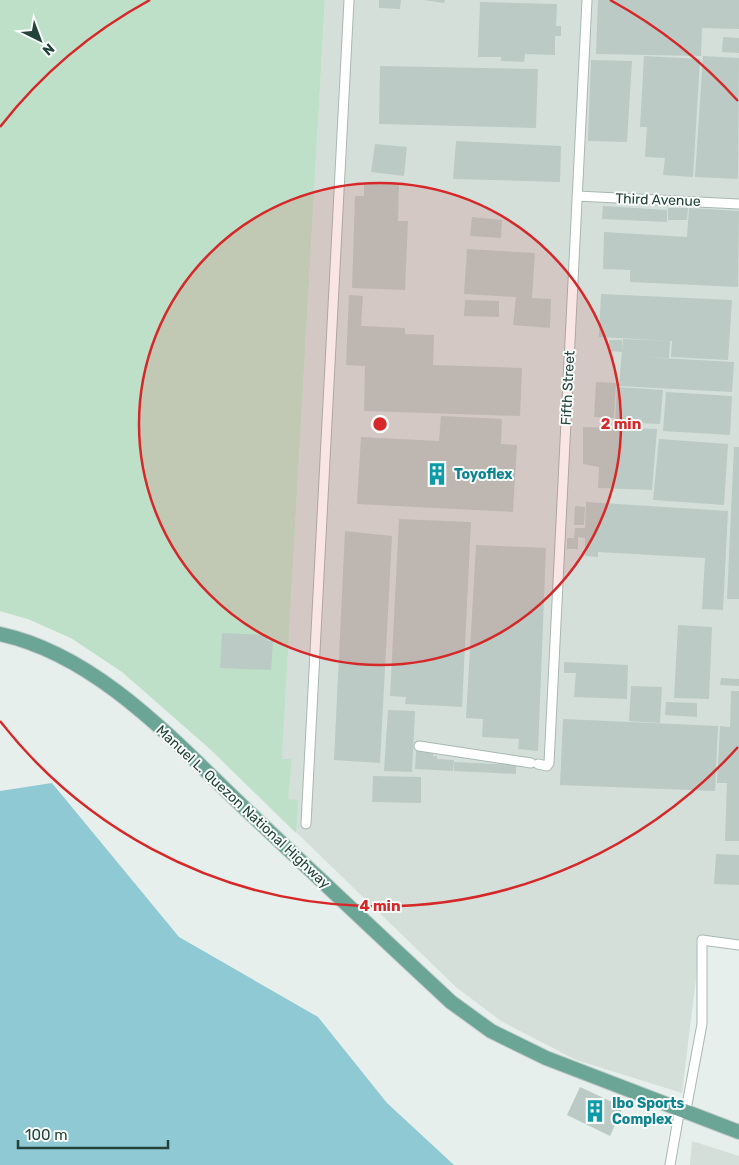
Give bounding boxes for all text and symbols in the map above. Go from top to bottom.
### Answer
north arrow [15,15,65,65]
text: N [39,40,58,59]
street label: Third Avenue [615,190,701,210]
street label: Fifth Street [558,350,578,426]
centre of rings [371,415,389,433]
text: 2 min [601,415,641,433]
building icon: Toyoflex [424,461,450,487]
place label: Toyoflex [454,466,513,483]
street label: Manuel L. Quezon National Highway [152,722,334,892]
text: 4 min [359,897,401,915]
place label: Ibo Sports Complex [612,1095,684,1128]
building icon: Ibo Sports Complex [582,1098,608,1124]
scale bar [18,1118,168,1150]
text: 100 m [25,1126,67,1144]

